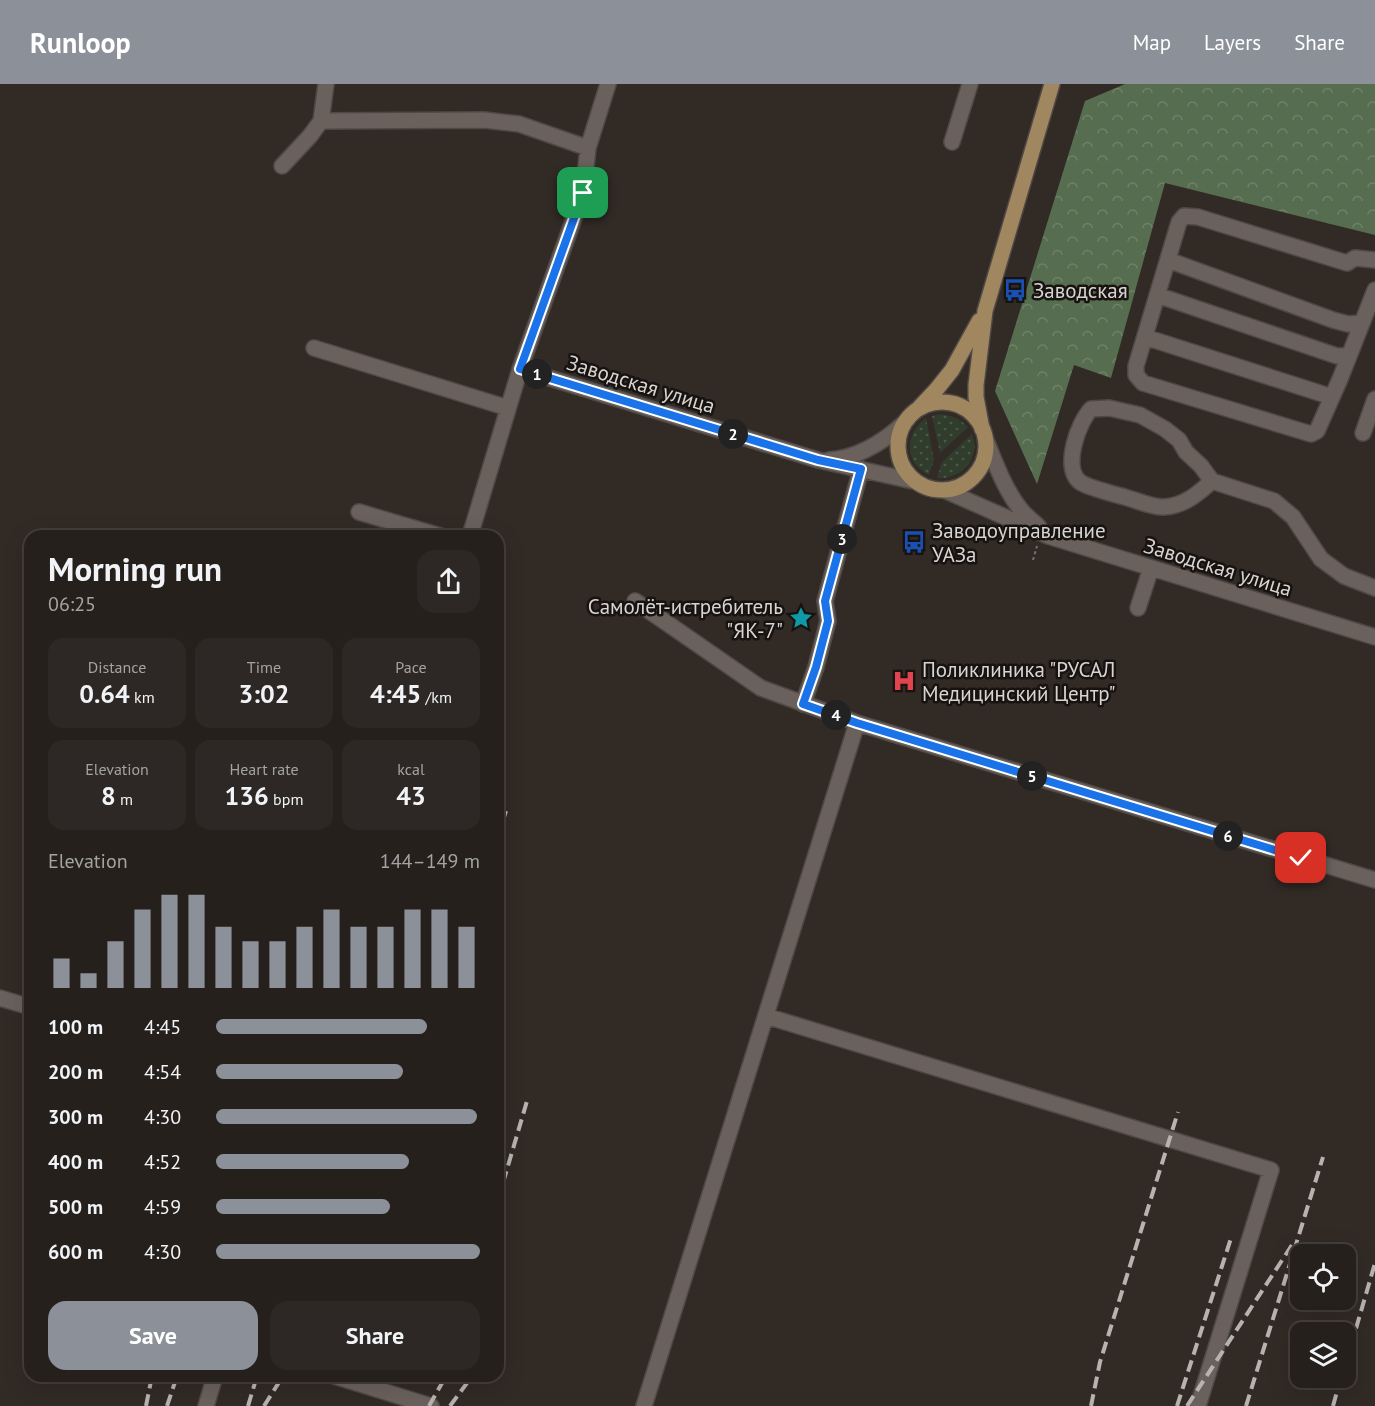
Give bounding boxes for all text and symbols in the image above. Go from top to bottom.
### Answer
text: Runloop [30,24,131,61]
text: Map [1133,29,1171,56]
text: Layers [1204,29,1261,56]
text: Share [1294,29,1345,56]
pin [557,167,608,218]
icon: arrive [566,176,599,209]
bus stop icon: Заводская [1002,277,1028,303]
place label: Заводская [1033,277,1128,304]
street label: Заводская улица [564,349,718,419]
pin: 1 [522,359,552,389]
text: 1 [532,364,542,384]
pin: 2 [718,419,748,449]
text: 2 [728,424,738,444]
place label: Заводоуправление УАЗа [932,517,1106,568]
pin: 3 [827,524,857,554]
text: 3 [837,529,847,549]
bus stop icon: Заводоуправление УАЗа [901,529,927,555]
street label: Заводская улица [1141,532,1295,602]
text: Morning run [48,547,222,590]
button: share [417,550,480,613]
text: 06:25 [48,591,96,617]
place label: Самолёт-истребитель "ЯК-7" [588,593,783,644]
place icon: Самолёт-истребитель "ЯК-7" [788,605,814,631]
place label: Поликлиника "РУСАЛ Медицинский Центр" [922,656,1116,707]
text: Distance [88,657,146,677]
text: Time [247,657,281,677]
text: Pace [395,657,427,677]
hospital icon: Поликлиника "РУСАЛ Медицинский Центр" [891,668,917,694]
text: 0.64 [79,677,130,710]
text: 3:02 [238,677,290,710]
text: 4:45 [370,677,421,710]
text: km [130,687,155,707]
text: /km [421,687,452,707]
pin: 4 [821,700,851,730]
text: 4 [831,705,841,725]
text: Elevation [85,759,149,779]
text: Heart rate [229,759,299,779]
text: kcal [397,759,425,779]
pin: 5 [1017,761,1047,791]
text: 5 [1027,766,1037,786]
text: 8 [101,779,116,812]
text: 136 [225,779,269,812]
text: 43 [396,779,426,812]
text: m [116,789,133,809]
text: bpm [269,789,303,809]
pin: 6 [1213,821,1243,851]
text: 6 [1223,826,1233,846]
pin [1275,832,1326,883]
icon: check [1284,841,1317,874]
text: Elevation [48,848,128,874]
text: 144–149 m [380,848,480,874]
text: 100 m [48,1014,103,1040]
text: 4:45 [144,1014,181,1040]
text: 200 m [48,1059,103,1085]
text: 4:54 [144,1059,181,1085]
text: 300 m [48,1104,103,1130]
text: 4:30 [144,1104,181,1130]
text: 400 m [48,1149,103,1175]
text: 4:52 [144,1149,181,1175]
text: 500 m [48,1194,103,1220]
text: 4:59 [144,1194,181,1220]
text: 600 m [48,1239,103,1265]
text: 4:30 [144,1239,181,1265]
map controls [1290,1244,1356,1388]
button: locate [1290,1244,1356,1310]
button: Save [48,1301,258,1370]
button: Share [270,1301,480,1370]
button: layers [1290,1322,1356,1388]

